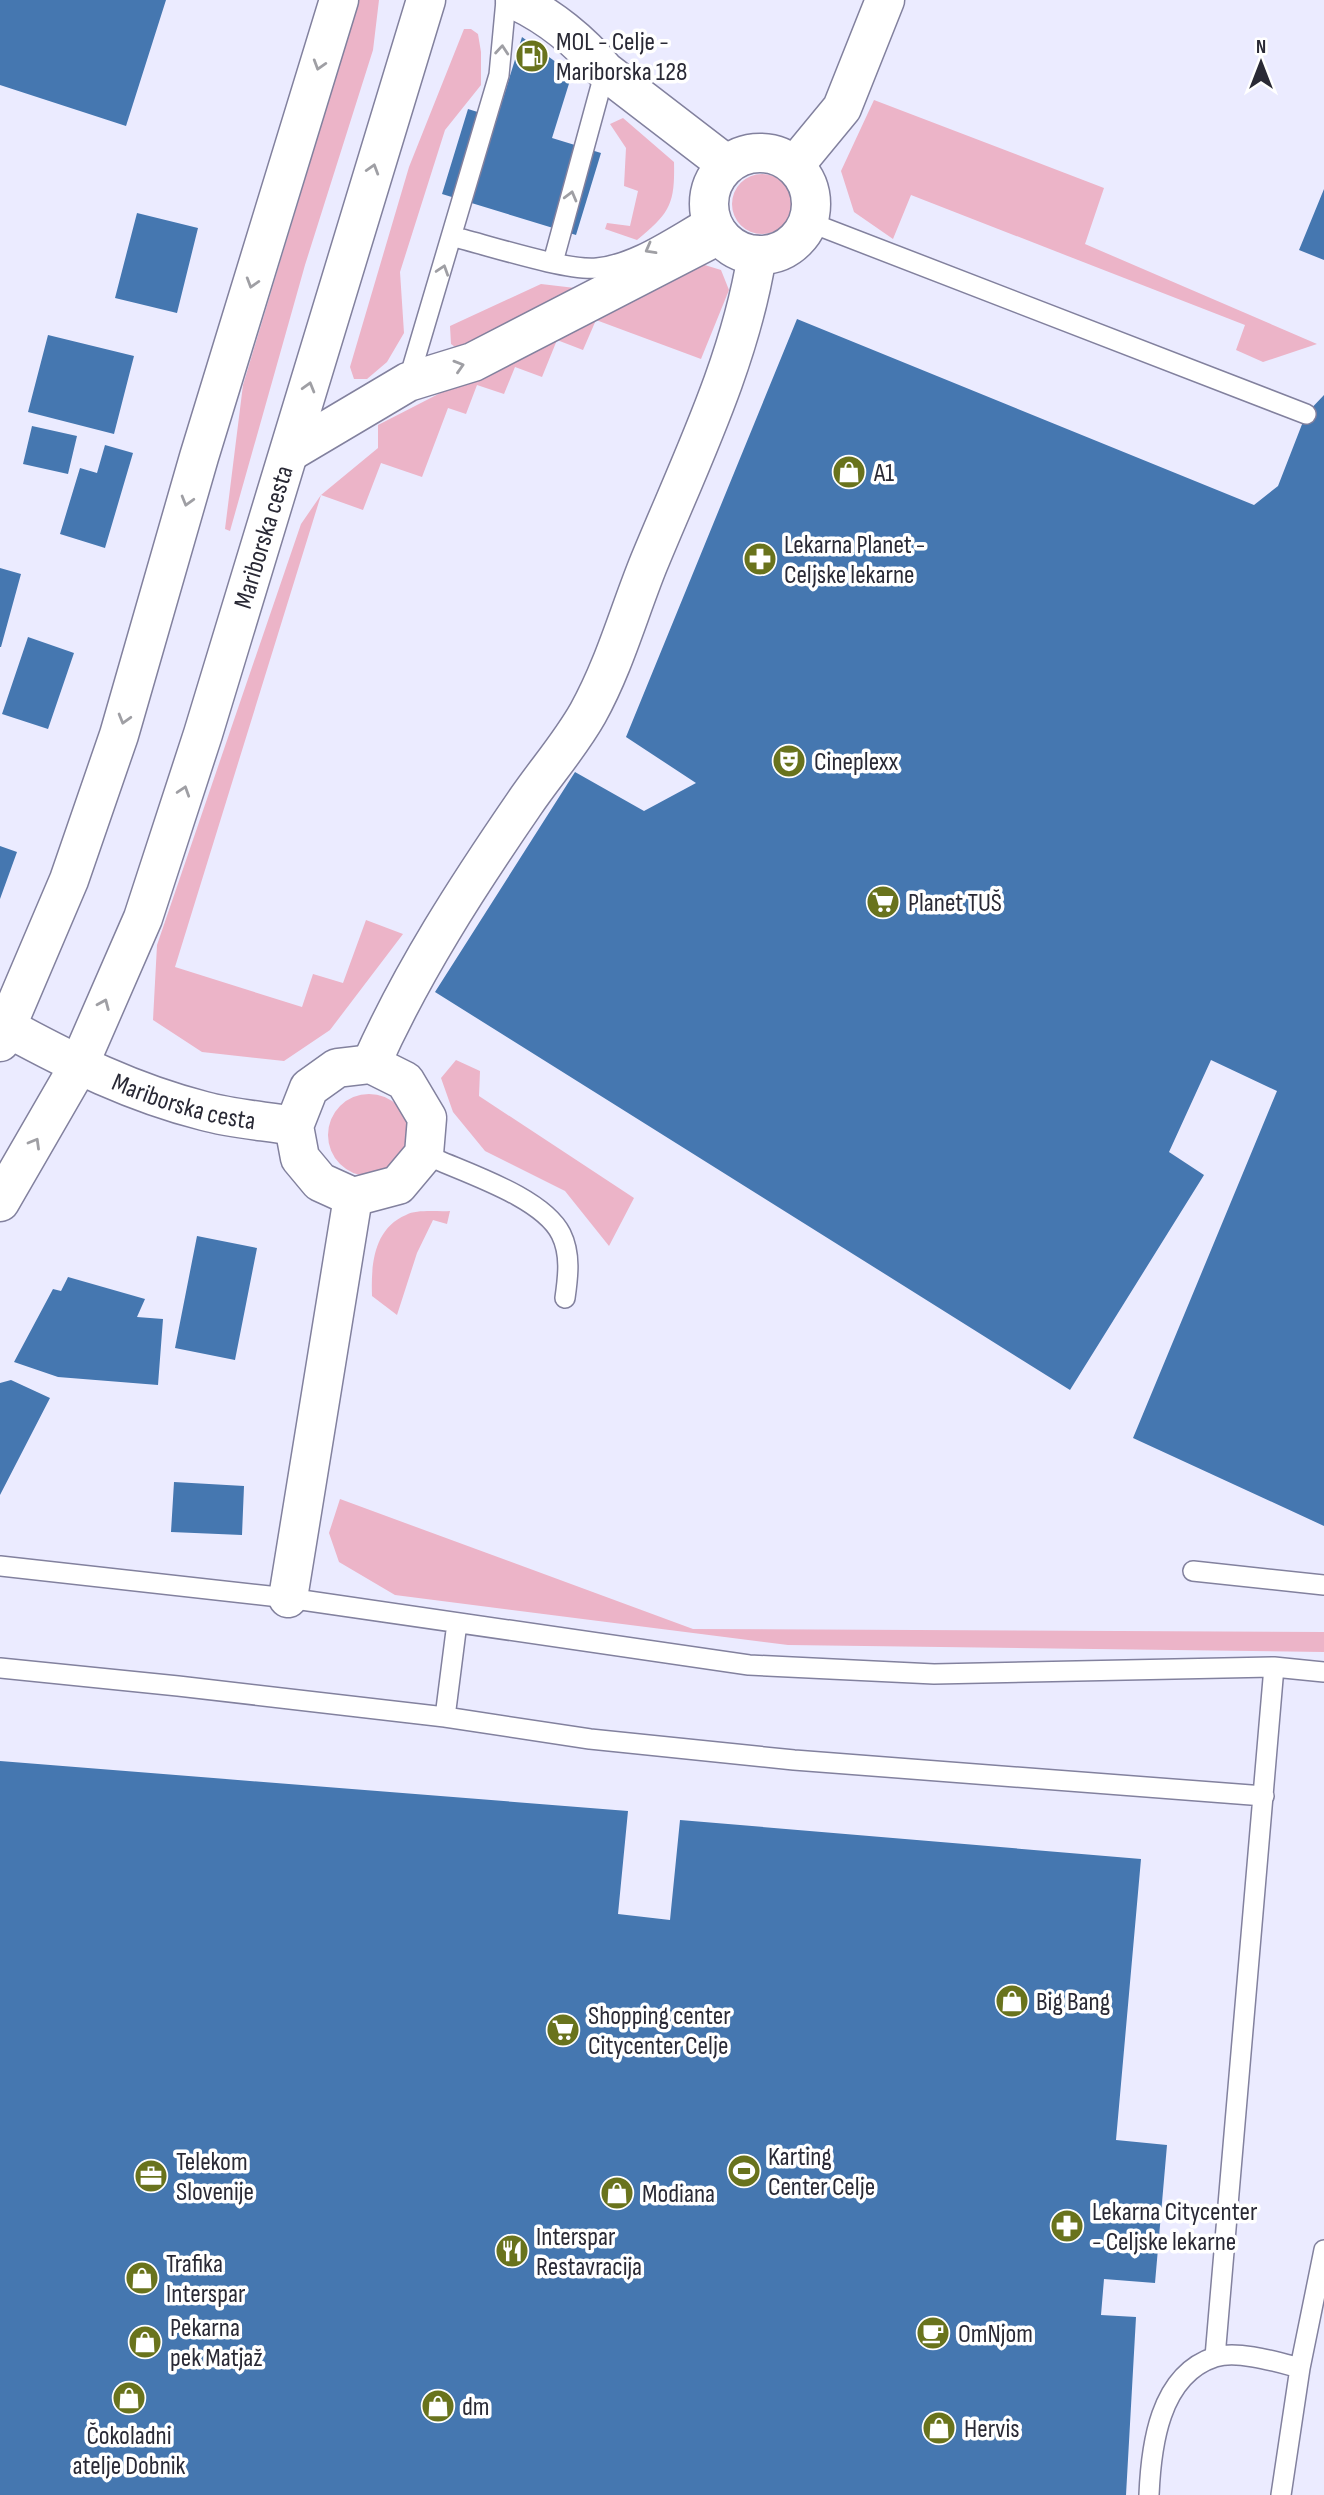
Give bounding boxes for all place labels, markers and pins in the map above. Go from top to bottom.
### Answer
place label: MOL - Celje - Mariborska 128 [556,27,687,88]
fuel station icon: MOL - Celje - Mariborska 128 [513,37,551,75]
shop icon: A1 [830,453,868,491]
place label: A1 [873,458,894,489]
place label: Lekarna Planet - Celjske lekarne [784,530,925,591]
pharmacy icon: Lekarna Planet - Celjske lekarne [741,540,779,578]
theatre icon: Cineplexx [770,742,808,780]
place label: Cineplexx [814,747,899,778]
supermarket icon: Planet TUŠ [864,883,902,921]
place label: Planet TUŠ [908,888,1002,919]
shop icon: Big Bang [993,1982,1031,2020]
place label: Big Bang [1036,1987,1110,2018]
place label: Shopping center Citycenter Celje [588,2001,731,2062]
supermarket icon: Shopping center Citycenter Celje [544,2011,582,2049]
place label: Karting Center Celje [768,2142,875,2203]
place label: Telekom Slovenije [176,2147,254,2208]
sports icon: Karting Center Celje [725,2152,763,2190]
office icon: Telekom Slovenije [132,2157,170,2195]
shop icon: Modiana [598,2174,636,2212]
place label: Modiana [642,2179,715,2210]
place label: Lekarna Citycenter - Celjske lekarne [1092,2197,1258,2258]
pharmacy icon: Lekarna Citycenter - Celjske lekarne [1048,2207,1086,2245]
place label: Interspar Restavracija [536,2222,642,2283]
restaurant icon: Interspar Restavracija [493,2232,531,2270]
place label: Trafika Interspar [166,2249,246,2310]
shop icon: Trafika Interspar [123,2259,161,2297]
place label: Pekarna pek Matjaž [170,2313,263,2374]
cafe icon: OmNjom [914,2314,952,2352]
place label: OmNjom [958,2319,1033,2350]
shop icon: Pekarna pek Matjaž [126,2323,164,2361]
shop icon: Čokoladni atelje Dobnik [110,2379,148,2417]
shop icon: dm [419,2387,457,2425]
place label: dm [462,2392,490,2423]
shop icon: Hervis [920,2409,958,2447]
place label: Hervis [964,2414,1020,2445]
place label: Čokoladni atelje Dobnik [72,2421,186,2482]

